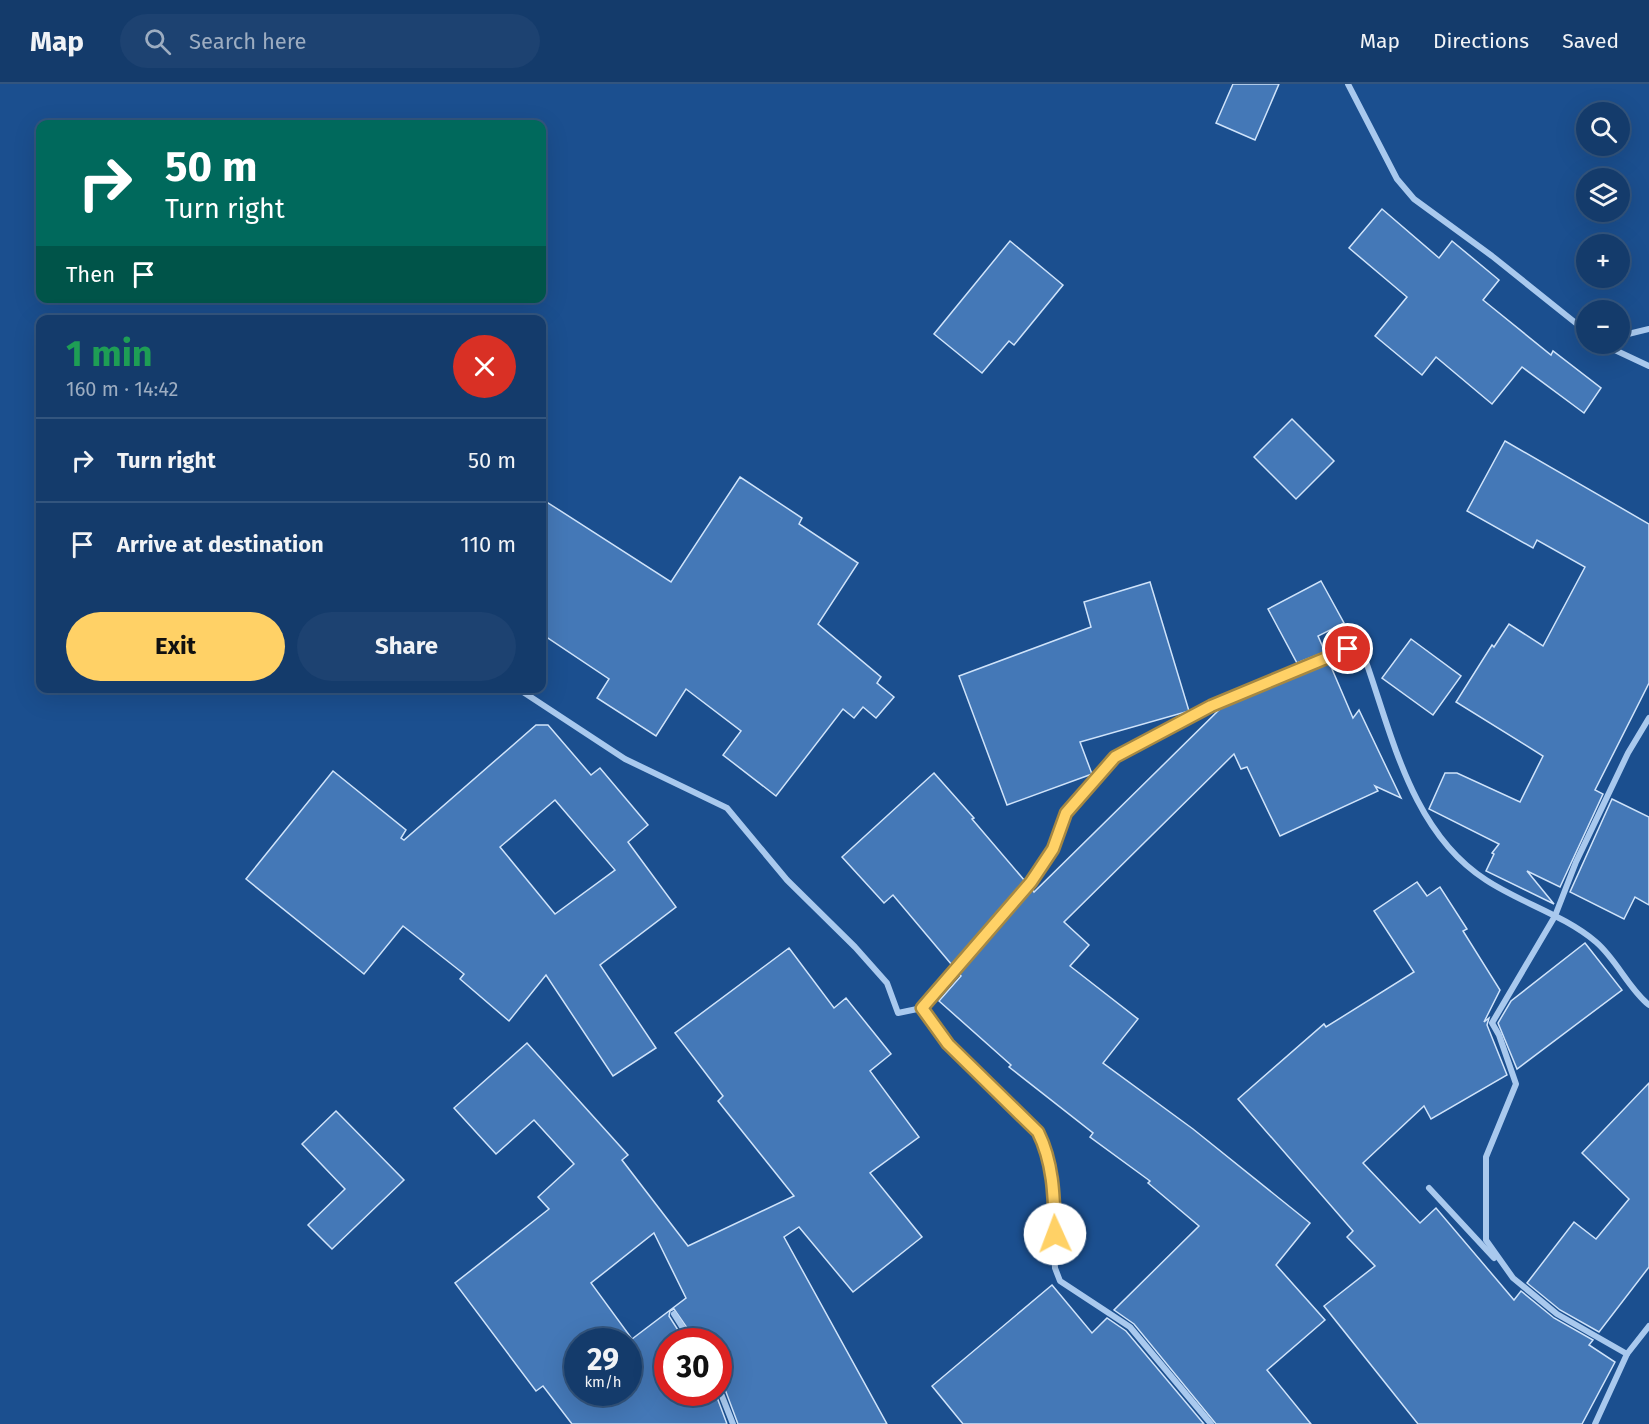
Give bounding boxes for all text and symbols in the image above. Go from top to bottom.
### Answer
search box [120,14,540,68]
text: Map [30,25,84,58]
icon: search [141,25,174,58]
text: Search here [189,28,307,55]
text: Map [1360,28,1400,54]
text: Directions [1433,28,1529,54]
text: Saved [1562,28,1619,54]
map controls [1576,102,1630,354]
button: search [1576,102,1630,156]
text: 50 m [165,142,258,192]
icon: right [66,144,144,222]
button: layers [1576,168,1630,222]
text: Turn right [165,193,285,225]
button: + [1576,234,1630,288]
icon: arrive [127,258,160,291]
text: Then [66,261,115,288]
button: − [1576,300,1630,354]
text: 1 min [66,332,153,376]
button: close [453,335,516,398]
text: 160 m · 14:42 [66,377,178,401]
icon: right [66,444,99,477]
text: Turn right [117,447,216,474]
text: 50 m [468,447,516,474]
icon: arrive [66,528,99,561]
text: Arrive at destination [117,531,324,558]
text: 110 m [460,531,516,558]
button: Exit [66,612,285,681]
button: Share [297,612,516,681]
pin [1322,623,1373,674]
icon: arrive [1331,632,1364,665]
position arrow [1023,1202,1087,1266]
speed limit sign: 30 [654,1328,732,1406]
text: 29 [587,1342,619,1378]
text: km/h [584,1373,622,1391]

